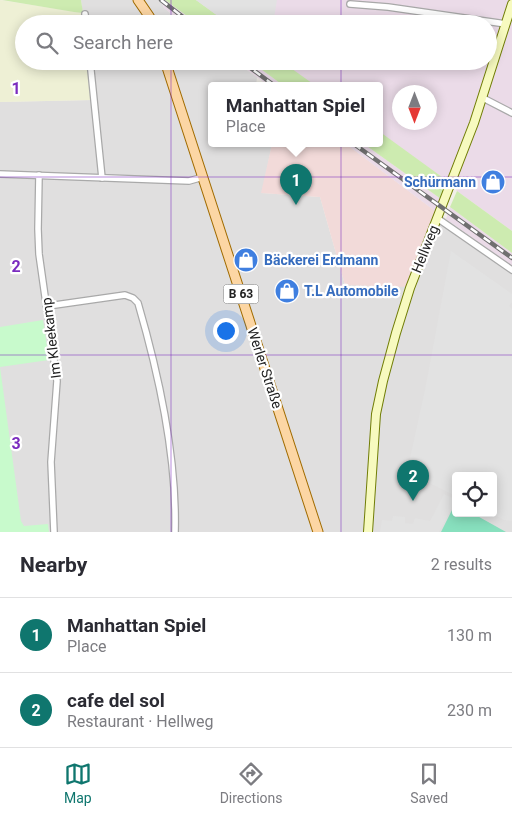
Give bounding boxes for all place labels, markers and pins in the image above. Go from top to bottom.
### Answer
pin: 1 [280,164,312,205]
shop icon: Schürmann [480,169,506,195]
place label: Schürmann [404,174,476,190]
shop icon: Bäckerei Erdmann [233,247,259,273]
place label: Bäckerei Erdmann [264,252,379,268]
shop icon: T.L Automobile [274,278,300,304]
place label: T.L Automobile [304,283,399,299]
pin: 2 [397,460,429,501]

